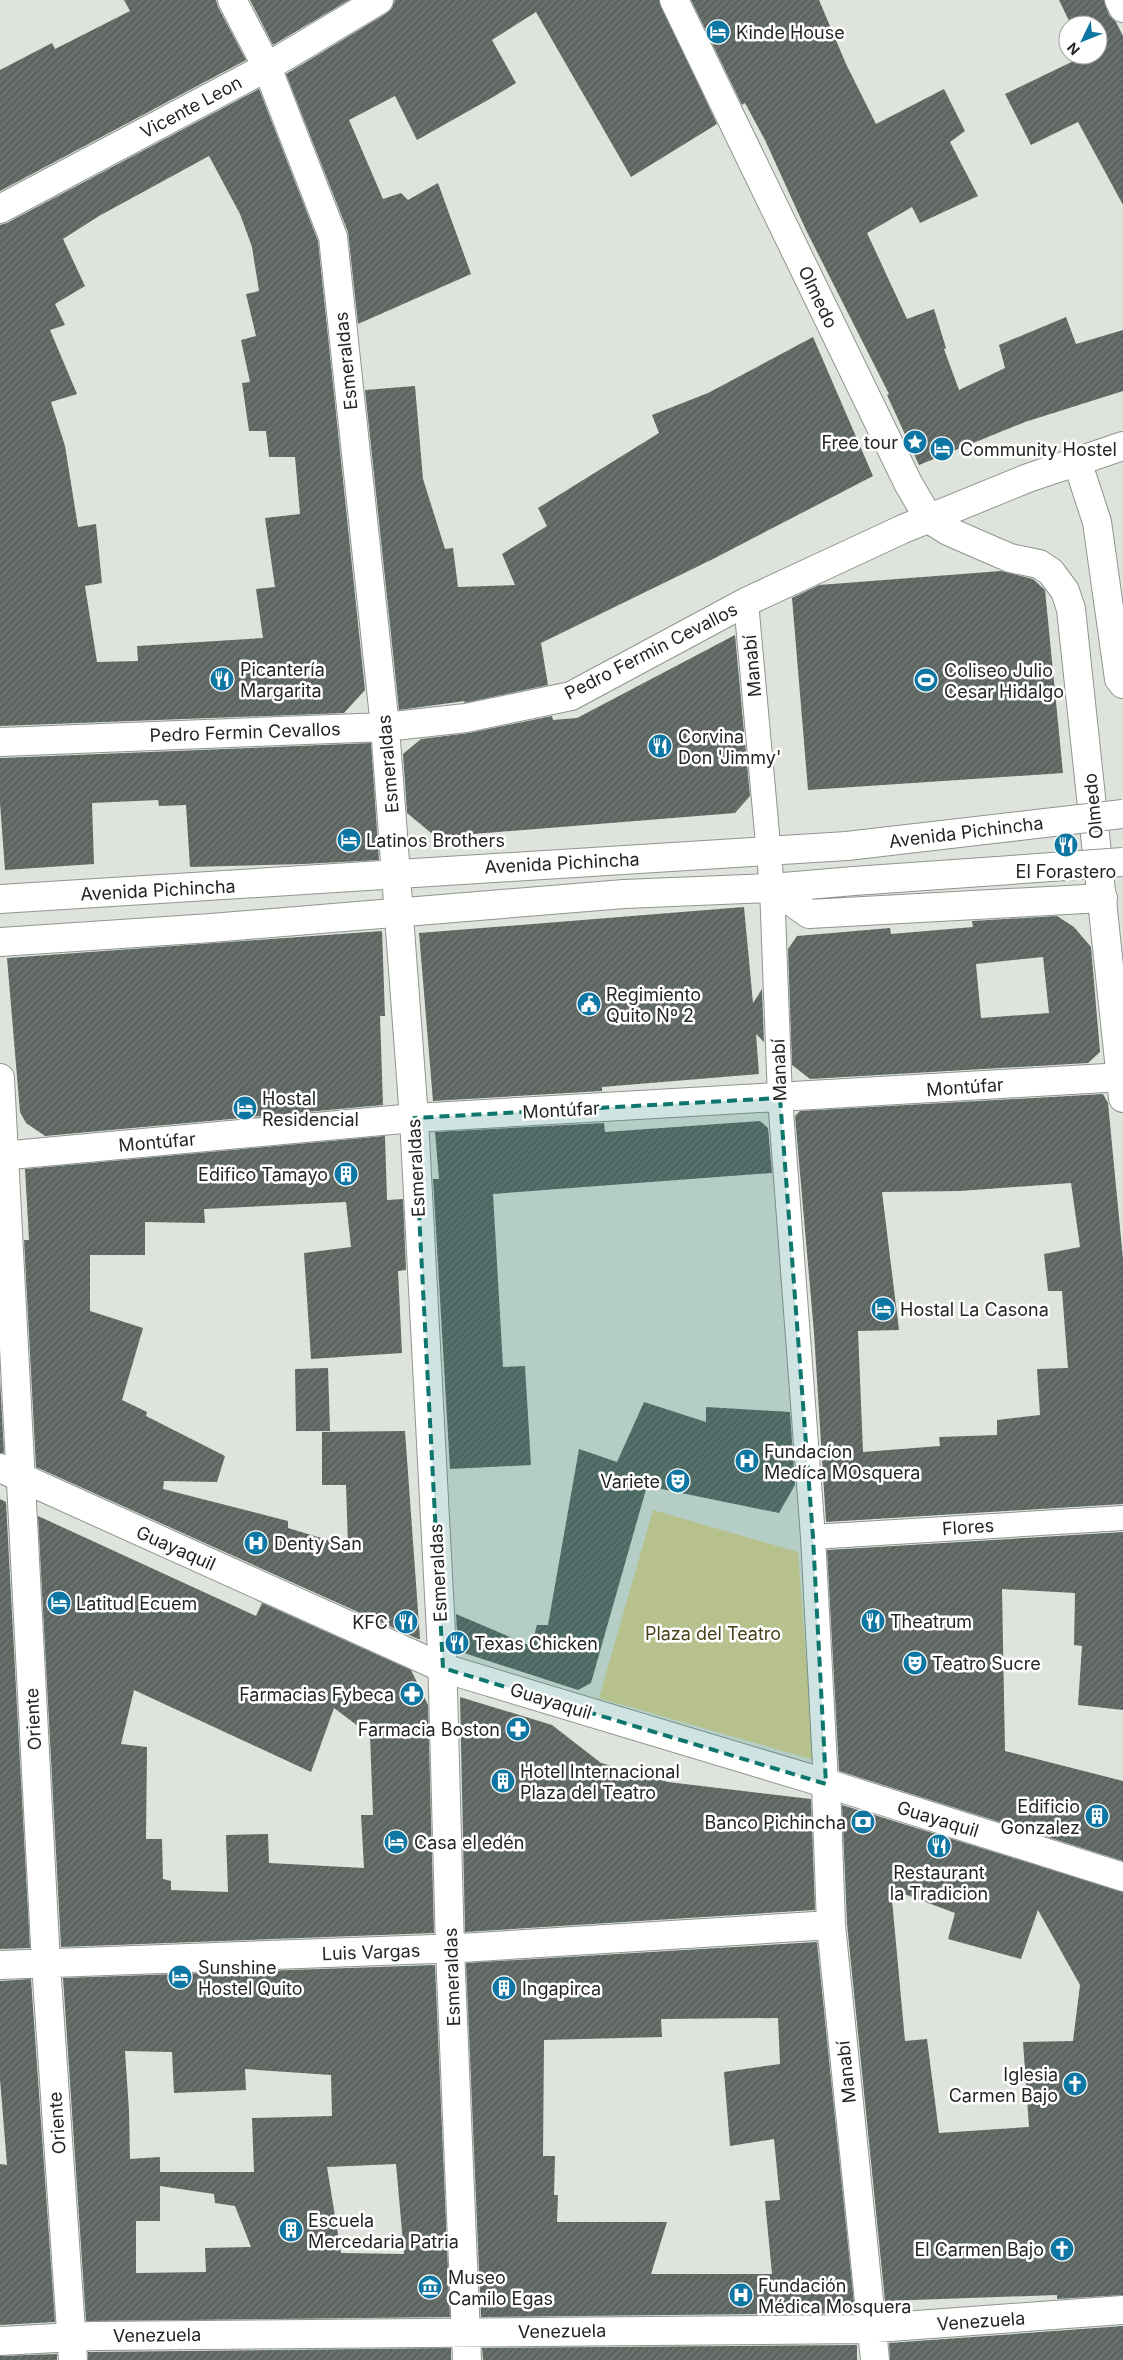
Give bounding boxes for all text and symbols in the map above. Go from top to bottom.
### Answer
north arrow [1058,15,1108,65]
hotel icon: Kinde House [705,19,731,45]
place label: Kinde House [736,22,845,43]
text: N [1063,40,1083,59]
street label: Vicente Leon [137,72,245,142]
street label: Olmedo [794,263,842,331]
street label: Esmeraldas [330,311,362,411]
place icon: Free tour [902,429,928,455]
place label: Free tour [821,432,898,453]
hotel icon: Community Hostel [929,436,955,462]
place label: Community Hostel [960,439,1117,460]
street label: Pedro Fermin Cevallos [561,598,741,704]
street label: Manabí [739,633,765,698]
place label: Picantería Margarita [240,659,325,701]
place label: Coliseo Julio Cesar Hidalgo [944,660,1064,702]
restaurant icon: Picantería Margarita [209,666,235,692]
sports icon: Coliseo Julio Cesar Hidalgo [913,667,939,693]
street label: Esmeraldas [373,714,403,814]
street label: Pedro Fermin Cevallos [149,718,341,746]
place label: Corvina Don 'Jimmy' [678,726,781,768]
restaurant icon: Corvina Don 'Jimmy' [647,733,673,759]
street label: Olmedo [1079,772,1107,840]
street label: Avenida Pichincha [888,812,1044,852]
hotel icon: Latinos Brothers [336,827,362,853]
place label: Latinos Brothers [366,830,505,851]
restaurant icon: El Forastero [1053,832,1079,858]
street label: Avenida Pichincha [484,848,640,878]
place label: El Forastero [1016,861,1116,882]
street label: Avenida Pichincha [80,875,236,905]
place label: Regimiento Quito Nº 2 [606,984,701,1026]
public building icon: Regimiento Quito Nº 2 [576,991,602,1017]
street label: Manabí [767,1038,791,1102]
street label: Montúfar [926,1074,1005,1100]
place label: Hostal Residencial [262,1088,359,1130]
hotel icon: Hostal Residencial [232,1095,258,1121]
street label: Montúfar [522,1097,600,1123]
street label: Esmeraldas [403,1118,429,1218]
street label: Montúfar [117,1128,197,1156]
building icon: Edifico Tamayo [333,1161,359,1187]
place label: Edifico Tamayo [198,1164,328,1185]
hotel icon: Hostal La Casona [870,1296,896,1322]
place label: Hostal La Casona [900,1299,1049,1320]
place label: Fundacíon Medíca MOsquera [764,1441,920,1483]
hospital icon: Fundacíon Medíca MOsquera [734,1448,760,1474]
theatre icon: Variete [665,1468,691,1494]
place label: Variete [600,1471,660,1492]
street label: Flores [941,1515,995,1539]
street label: Guayaquil [133,1521,219,1575]
street label: Esmeraldas [425,1523,451,1623]
hospital icon: Denty San [243,1530,269,1556]
place label: Denty San [274,1533,362,1554]
hotel icon: Latitud Ecuem [46,1590,72,1616]
place label: Latitud Ecuem [76,1593,197,1614]
restaurant icon: Theatrum [860,1608,886,1634]
restaurant icon: KFC [393,1609,419,1635]
place label: Theatrum [890,1611,972,1632]
place label: KFC [352,1612,388,1633]
park label: Plaza del Teatro [645,1623,781,1644]
restaurant icon: Texas Chicken [444,1630,470,1656]
place label: Texas Chicken [474,1633,598,1654]
theatre icon: Teatro Sucre [902,1650,928,1676]
place label: Teatro Sucre [932,1653,1041,1674]
street label: Guayaquil [508,1679,594,1723]
pharmacy icon: Farmacias Fybeca [399,1681,425,1707]
place label: Farmacias Fybeca [239,1684,394,1705]
street label: Oriente [21,1687,45,1751]
pharmacy icon: Farmacia Boston [505,1716,531,1742]
place label: Farmacia Boston [358,1719,500,1740]
place label: Hotel Internacional Plaza del Teatro [520,1761,680,1803]
building icon: Hotel Internacional Plaza del Teatro [490,1768,516,1794]
place label: Edificio Gonzalez [1001,1796,1080,1838]
street label: Guayaquil [895,1797,981,1841]
building icon: Edificio Gonzalez [1084,1803,1110,1829]
bank icon: Banco Pichincha [850,1809,876,1835]
place label: Banco Pichincha [705,1812,846,1833]
hotel icon: Casa el edén [383,1829,409,1855]
place label: Casa el edén [414,1832,525,1853]
restaurant icon: Restaurant la Tradicion [926,1833,952,1859]
place label: Restaurant la Tradicion [890,1862,988,1904]
street label: Esmeraldas [440,1927,464,2027]
street label: Luis Vargas [321,1940,421,1964]
place label: Sunshine Hostel Quito [198,1957,303,1999]
hotel icon: Sunshine Hostel Quito [167,1964,193,1990]
building icon: Ingapirca [491,1975,517,2001]
place label: Ingapirca [522,1978,601,1999]
street label: Manabí [832,2039,860,2104]
place label: Iglesia Carmen Bajo [949,2064,1058,2106]
church icon: Iglesia Carmen Bajo [1062,2071,1088,2097]
street label: Oriente [44,2091,70,2155]
place label: Escuela Mercedaria Patria [308,2210,459,2252]
building icon: Escuela Mercedaria Patria [278,2217,304,2243]
church icon: El Carmen Bajo [1049,2236,1075,2262]
place label: El Carmen Bajo [914,2239,1044,2260]
place label: Museo Camilo Egas [448,2267,553,2309]
museum icon: Museo Camilo Egas [417,2274,443,2300]
place label: Fundación Médica Mosquera [758,2275,911,2317]
hospital icon: Fundación Médica Mosquera [728,2282,754,2308]
street label: Venezuela [936,2307,1026,2335]
street label: Venezuela [518,2320,606,2342]
street label: Venezuela [113,2324,201,2346]

